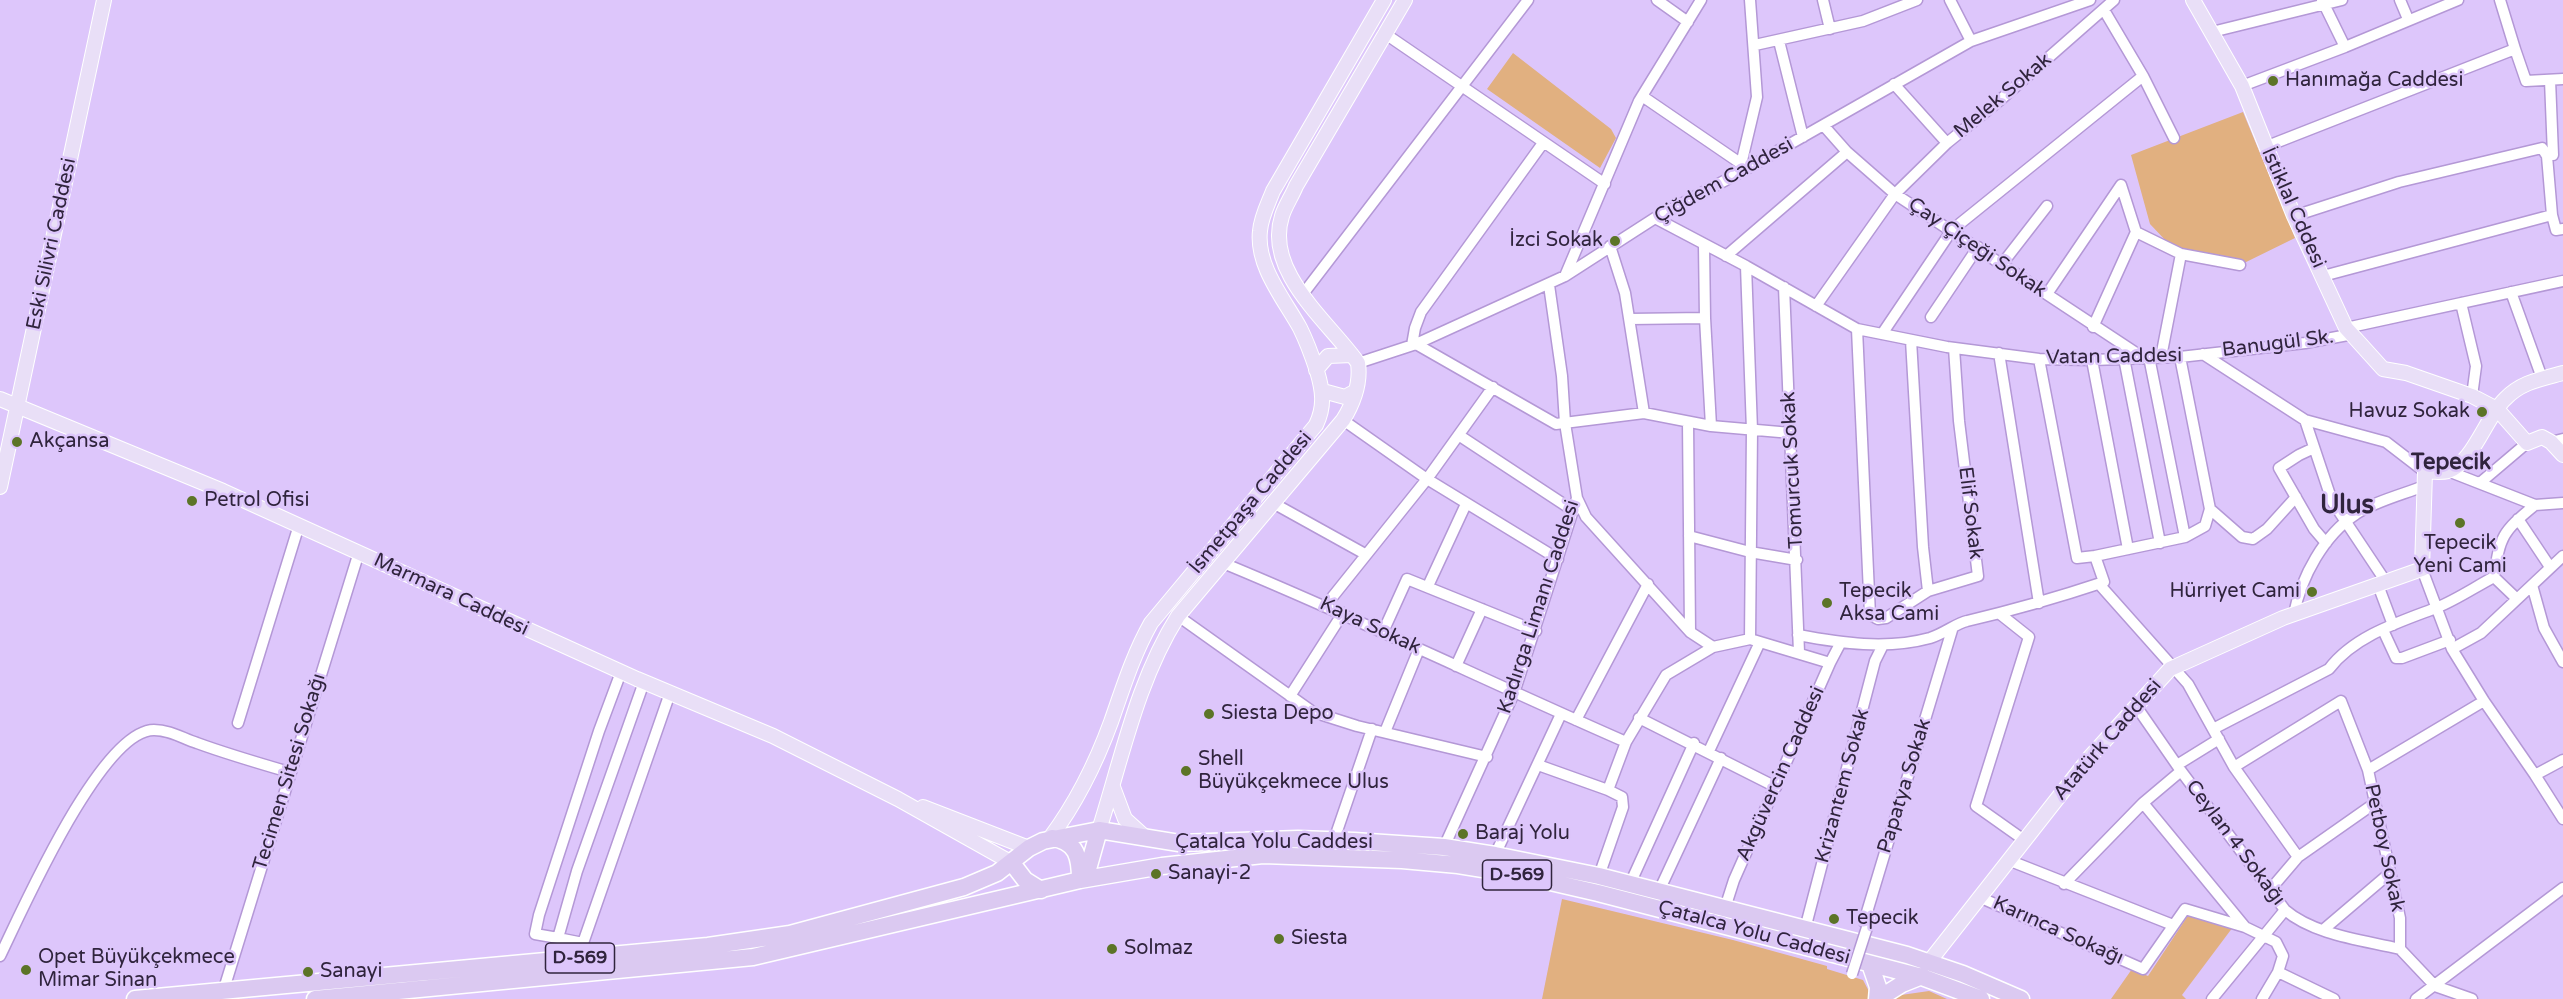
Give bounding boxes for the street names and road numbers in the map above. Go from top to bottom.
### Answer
street label: Melek Sokak [1949,48,2057,144]
street label: Çiğdem Caddesi [1650,133,1798,229]
street label: İstiklal Cddesi [2256,144,2330,272]
street label: Eski Silivri Caddesi [22,156,82,332]
street label: Çay Çiçeği Sokak [1903,193,2051,303]
street label: Banugül Sk. [2221,325,2335,363]
street label: Vatan Caddesi [2046,344,2182,370]
street label: Tomurcuk Sokak [1777,391,1809,549]
street label: İsmetpaşa Caddesi [1184,427,1318,579]
street label: Elif Sokak [1952,465,1988,561]
street label: Kadırga Limanı Caddesi [1493,497,1585,717]
street label: Marmara Caddesi [370,549,532,641]
street label: Kaya Sokak [1316,592,1424,660]
street label: Tecimen Sitesi Sokağı [249,671,331,873]
street label: Atatürk Caddesi [2049,674,2167,806]
street label: Akgüvercin Caddesi [1732,683,1830,865]
street label: Krizantem Sokak [1811,706,1875,866]
street label: Papatya Sokak [1873,716,1937,856]
street label: Ceylan 4 Sokağı [2180,776,2290,910]
street label: Petboy Sokak [2359,782,2409,914]
street label: Çatalca Yolu Caddesi [1175,831,1373,855]
road number: D-569 [1482,860,1552,890]
street label: Karınca Sokağı [1989,891,2127,971]
street label: Çatalca Yolu Caddesi [1655,896,1853,970]
road number: D-569 [546,943,614,973]

